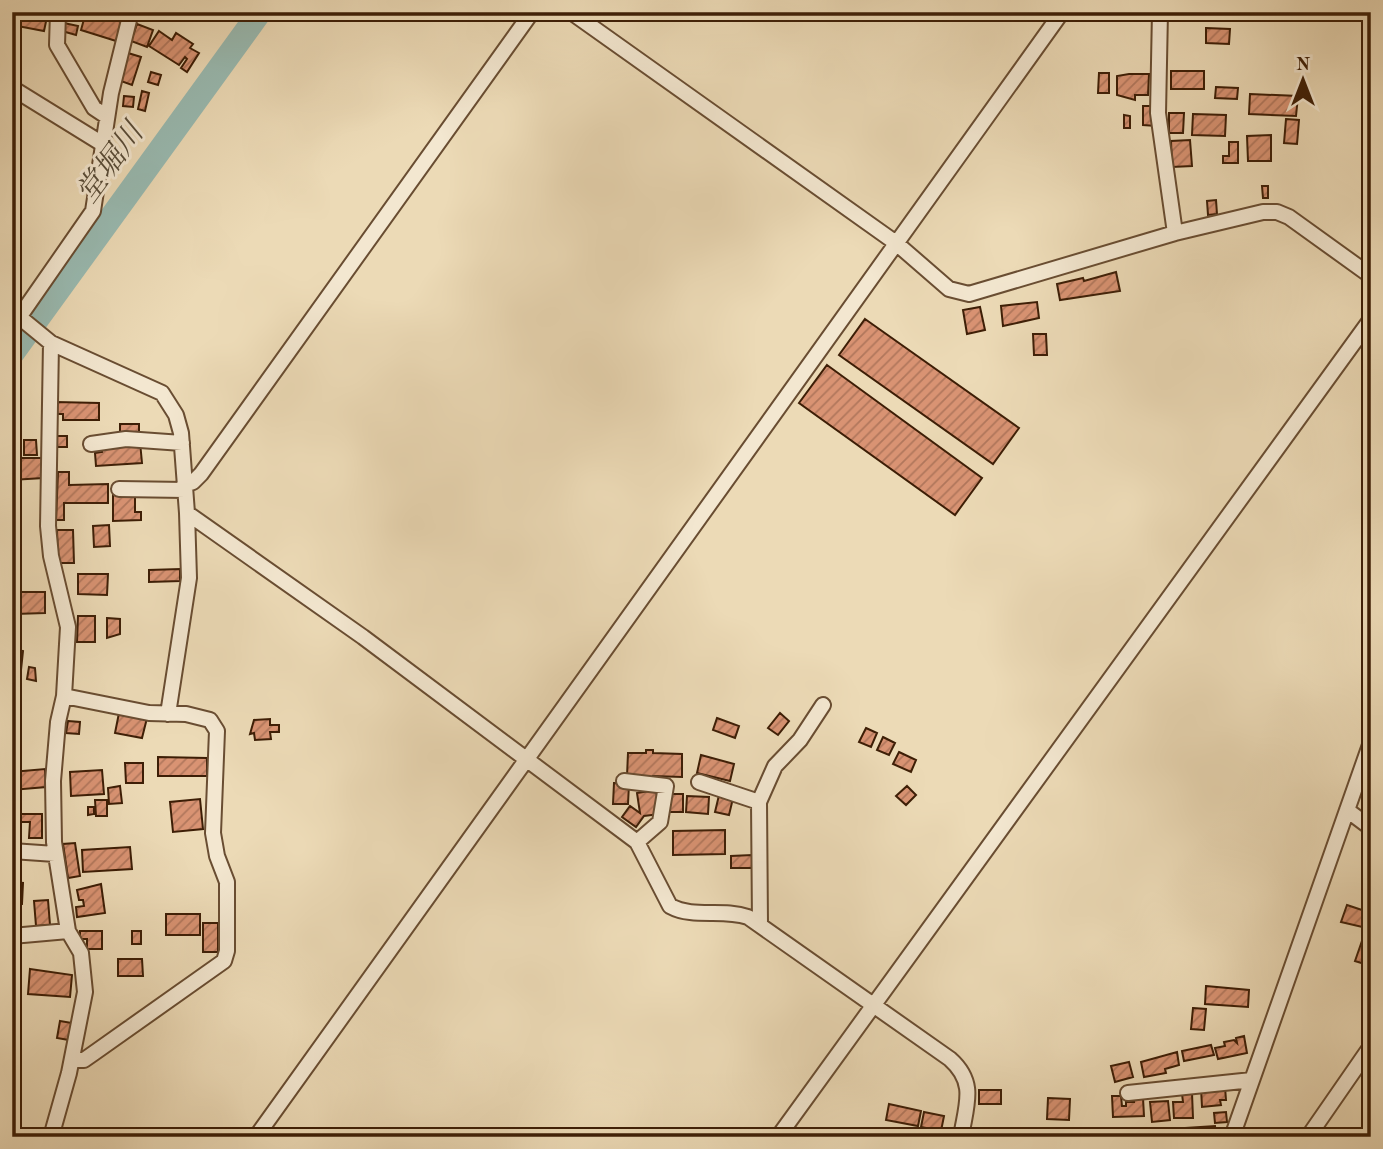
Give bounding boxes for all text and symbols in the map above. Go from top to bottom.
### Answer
north arrow [1268,46,1338,116]
text: N [1296,56,1311,75]
water label: 堂堀川 [70,115,151,209]

